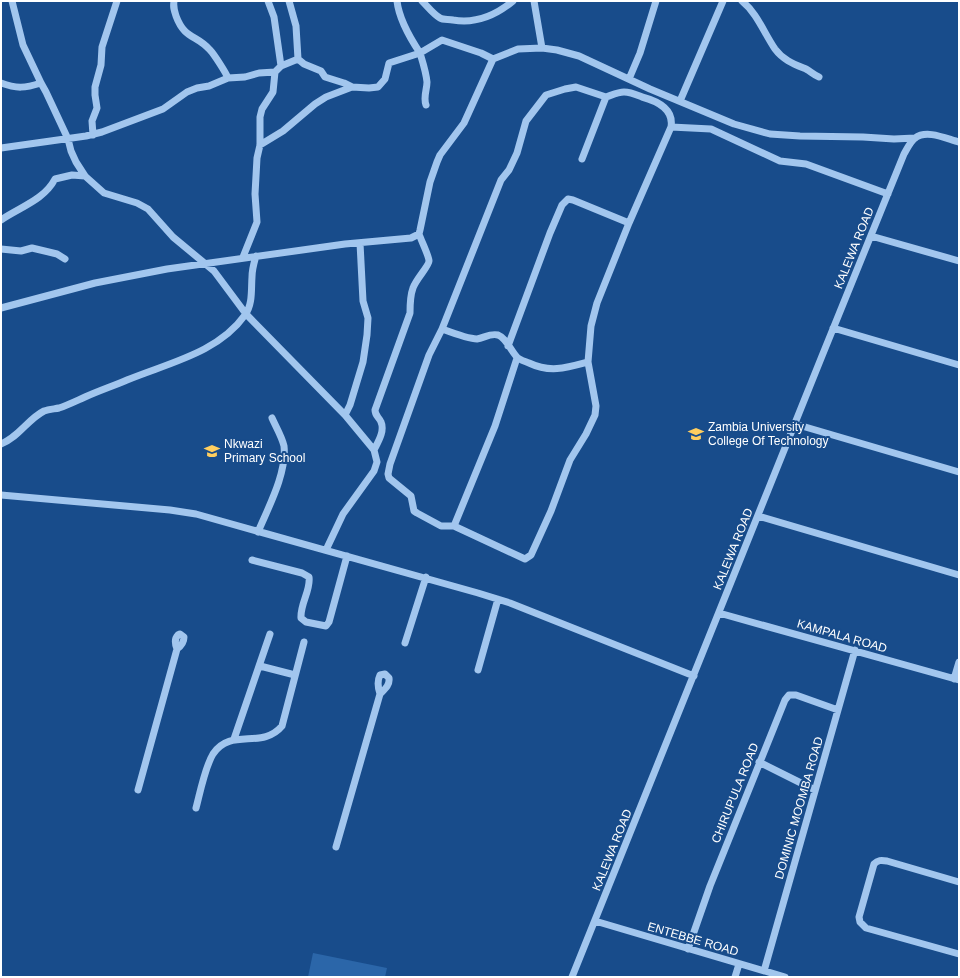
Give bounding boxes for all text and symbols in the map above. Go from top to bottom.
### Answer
street label: KALEWA ROAD [831,205,877,291]
place label: Zambia University College Of Technology [708,420,829,448]
school or university icon: Zambia University College Of Technology [687,425,705,443]
place label: Nkwazi Primary School [224,437,305,465]
school or university icon: Nkwazi Primary School [203,442,221,460]
street label: KALEWA ROAD [710,506,756,592]
street label: KAMPALA ROAD [795,616,889,656]
street label: DOMINIC MOOMBA ROAD [772,735,826,881]
street label: CHIRUPULA ROAD [709,741,762,845]
street label: KALEWA ROAD [589,807,635,893]
street label: ENTEBBE ROAD [646,919,740,959]

